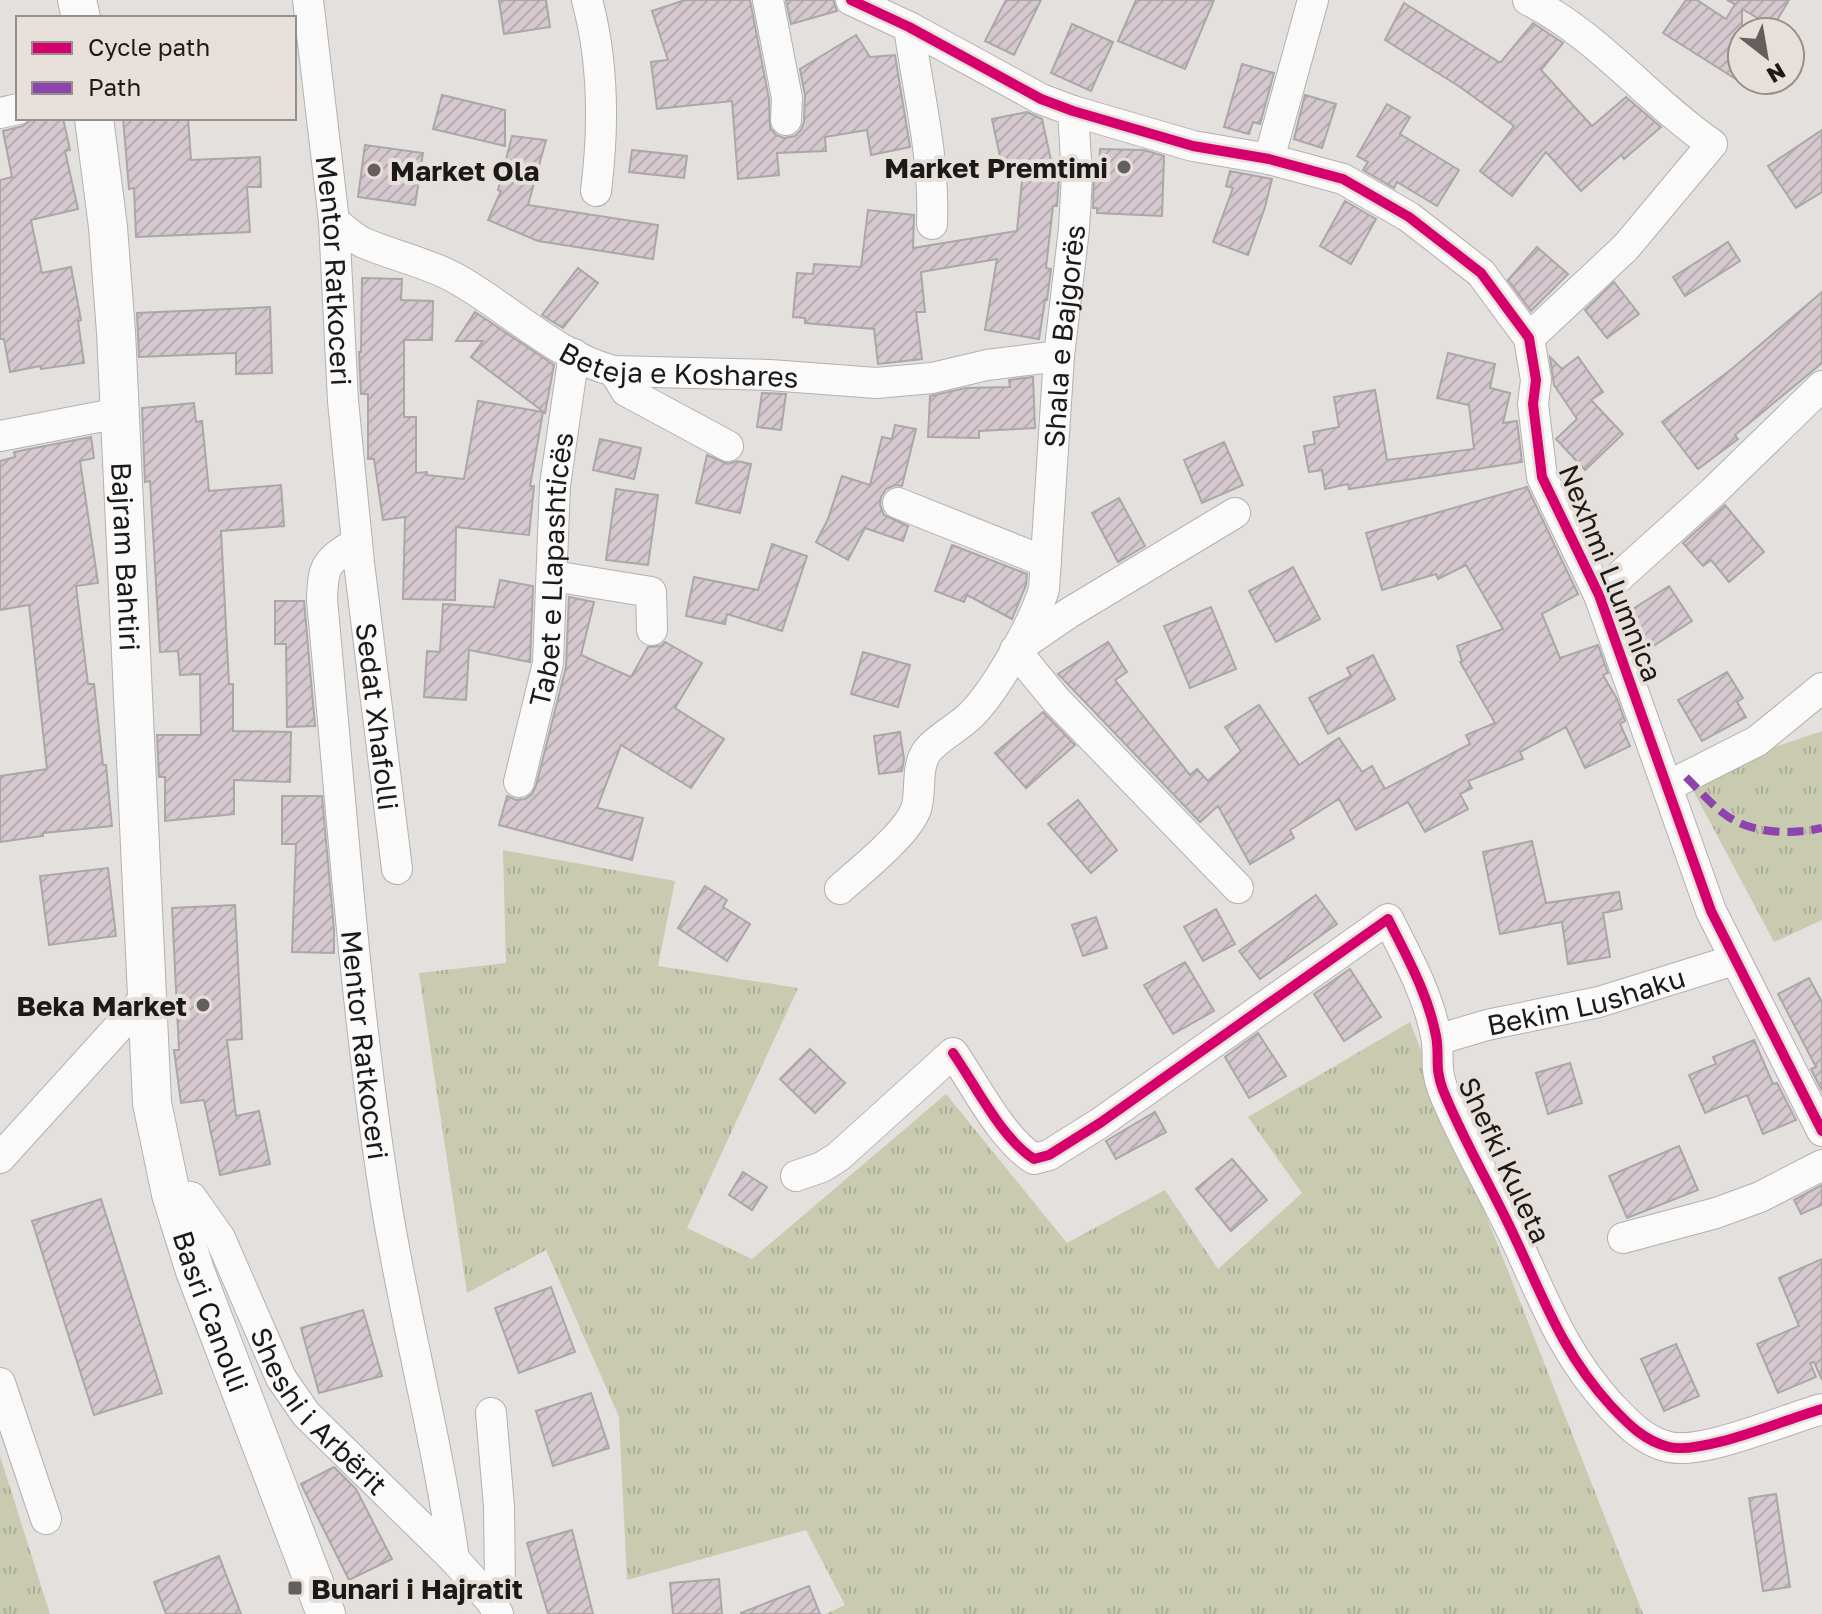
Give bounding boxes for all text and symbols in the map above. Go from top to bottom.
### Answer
legend [16,16,296,120]
north arrow [1726,16,1806,96]
text: Cycle path [88,32,210,61]
text: N [1762,58,1791,89]
text: Path [88,72,141,101]
place label: Market Premtimi [884,151,1108,184]
street label: Mentor Ratkoceri [310,154,359,386]
place label: Market Ola [390,154,540,187]
marker: Market Premtimi [1115,158,1133,176]
marker: Market Ola [365,161,383,179]
street label: Shala e Bajgorës [1037,223,1091,449]
street label: Beteja e Koshares [554,334,800,394]
street label: Tabet e Llapashticës [521,430,579,710]
street label: Nexhmi Llumnica [1552,460,1670,686]
street label: Bajram Bahtiri [106,461,147,652]
street label: Sedat Xhafolli [350,621,406,812]
street label: Mentor Ratkoceri [336,929,396,1162]
street label: Bekim Lushaku [1484,960,1689,1041]
place label: Beka Market [16,989,187,1022]
marker: Beka Market [194,996,212,1014]
street label: Shefki Kuleta [1452,1072,1558,1248]
street label: Basri Canolli [167,1227,256,1396]
street label: Sheshi i Arbërit [244,1322,394,1501]
place label: Bunari i Hajratit [311,1572,523,1605]
marker: Bunari i Hajratit [286,1579,304,1597]

